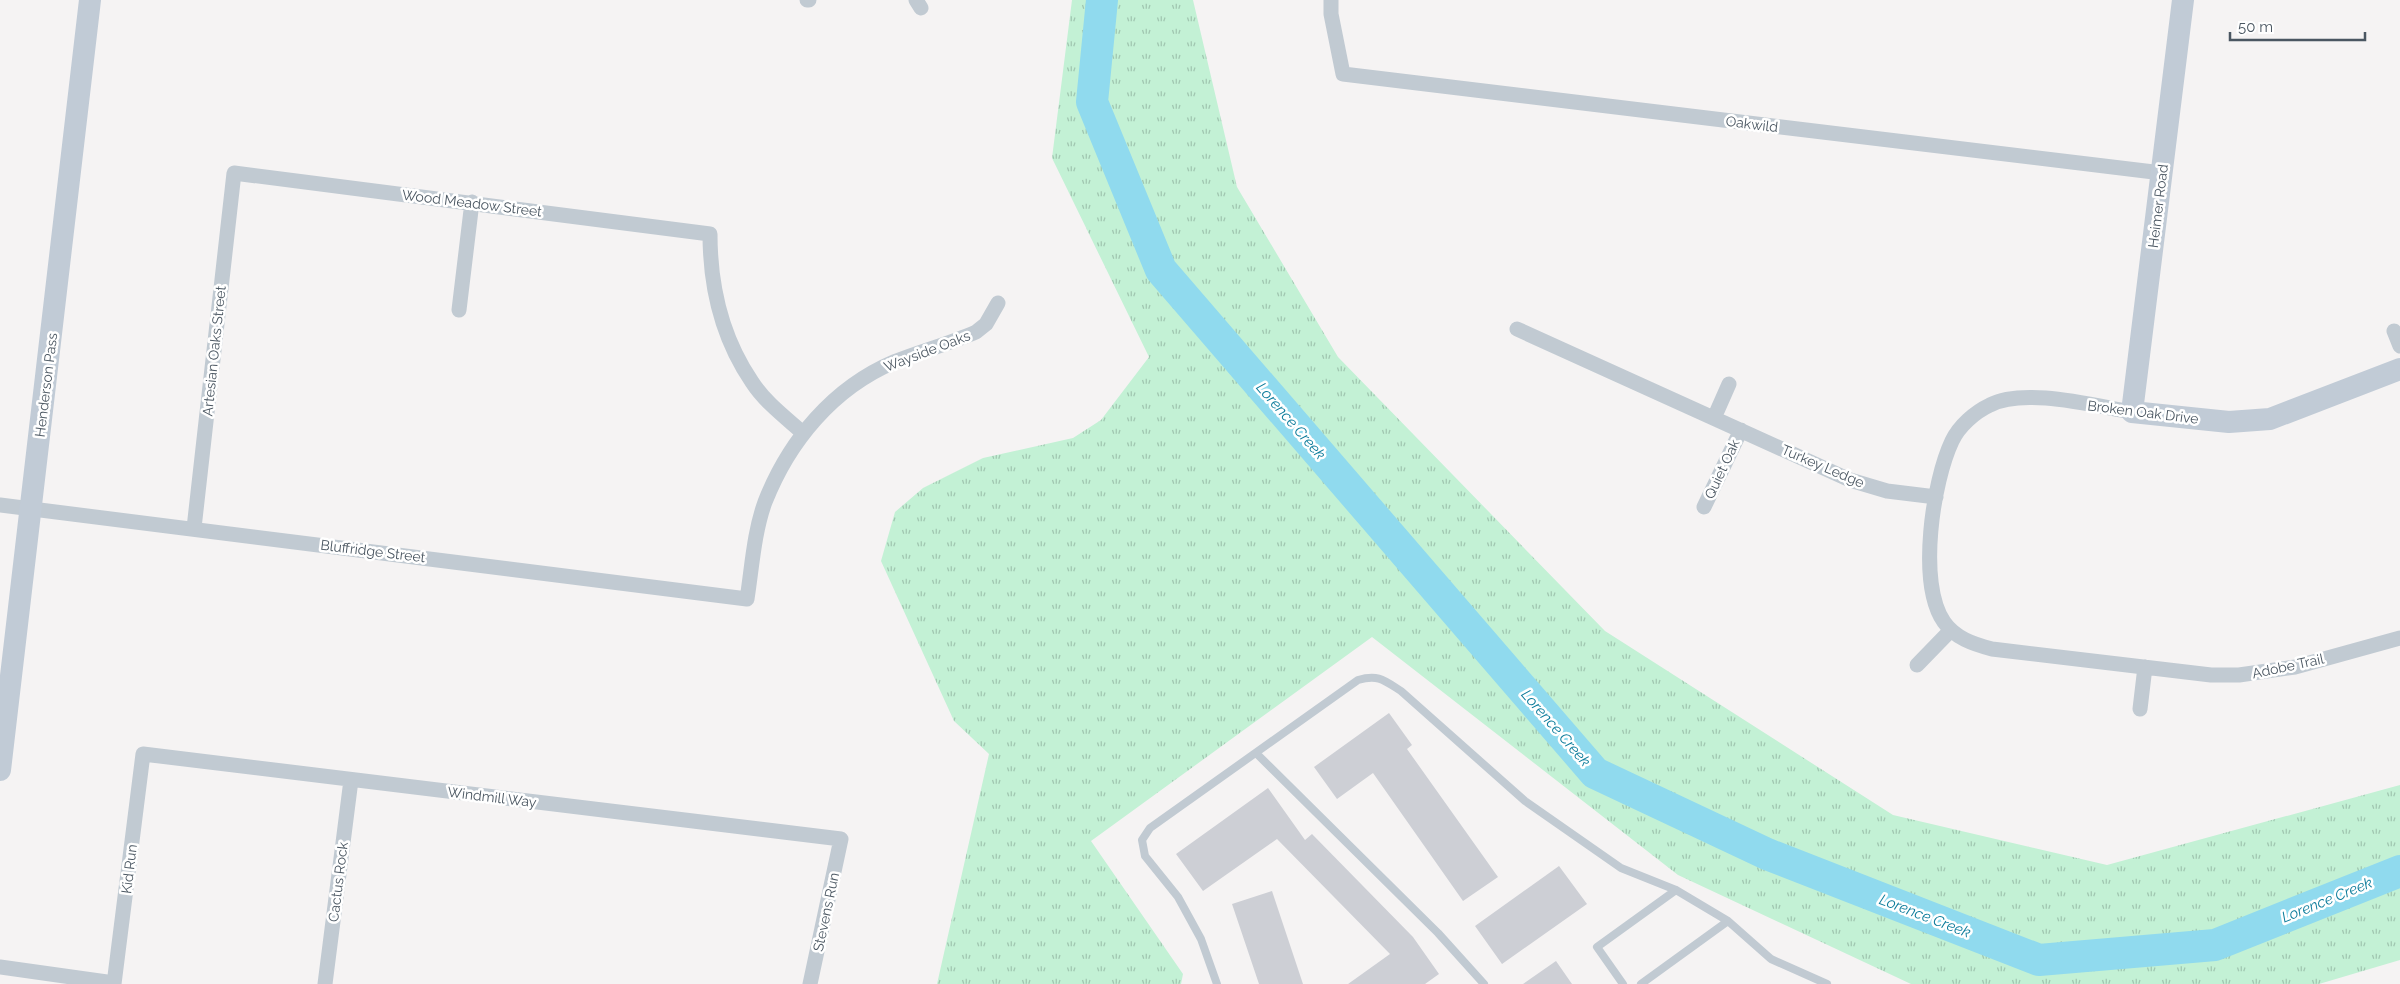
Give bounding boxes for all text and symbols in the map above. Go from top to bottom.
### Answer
scale bar [2230,10,2365,42]
text: 50 m [2238,18,2273,36]
street label: Oakwild [1725,113,1779,135]
street label: Heimer Road [2145,163,2171,249]
street label: Wood Meadow Street [401,186,543,220]
street label: Artesian Oaks Street [199,285,229,417]
street label: Wayside Oaks [882,327,973,375]
street label: Henderson Pass [32,332,60,438]
water label: Lorence Creek [1253,379,1329,463]
street label: Broken Oak Drive [2087,397,2199,427]
street label: Quiet Oak [1701,436,1743,501]
street label: Turkey Ledge [1779,441,1867,491]
street label: Bluffridge Street [320,537,427,565]
street label: Adobe Trail [2251,651,2326,681]
water label: Lorence Creek [1518,686,1594,770]
street label: Windmill Way [447,784,538,810]
street label: Cactus Rock [325,840,351,923]
street label: Kid Run [118,843,140,895]
street label: Stevens Run [810,871,842,953]
water label: Lorence Creek [2279,874,2375,926]
water label: Lorence Creek [1877,890,1973,942]

